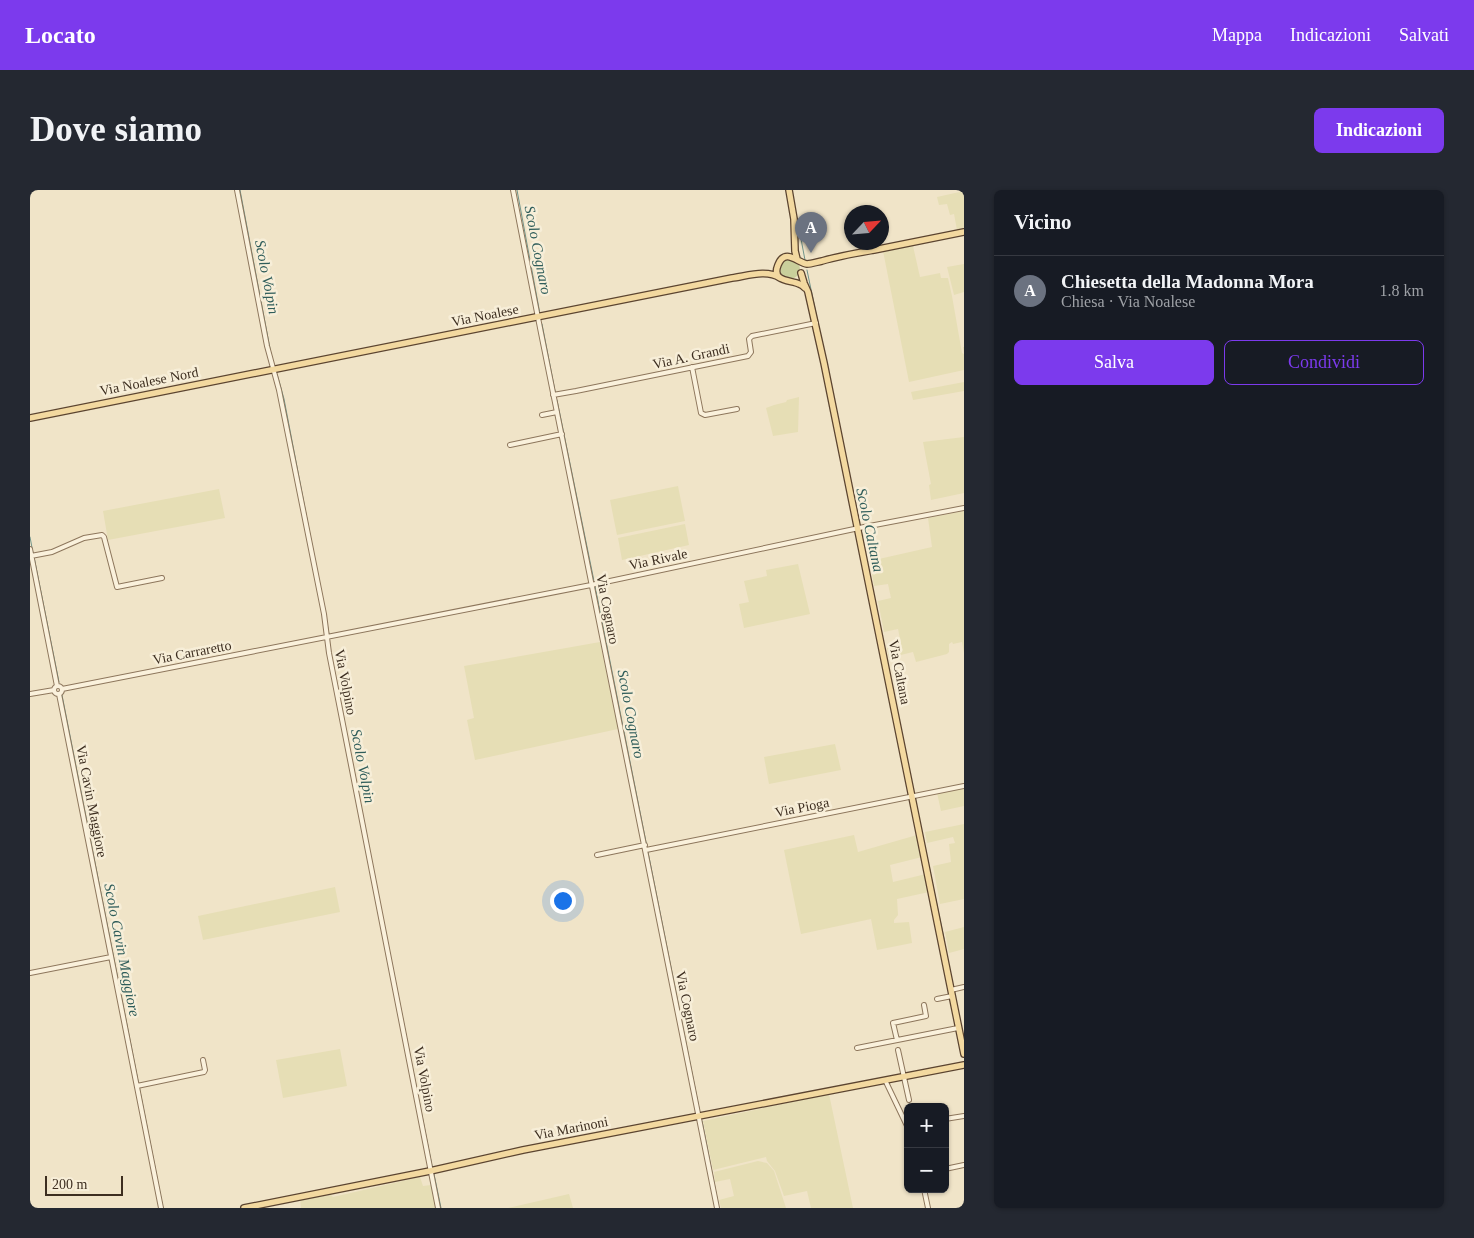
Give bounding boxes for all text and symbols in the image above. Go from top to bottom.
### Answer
text: Locato [25,22,96,48]
text: Mappa [1212,25,1262,45]
text: Indicazioni [1290,25,1371,45]
text: Salvati [1399,25,1449,45]
button: Indicazioni [1314,108,1444,153]
text: Dove siamo [30,110,202,149]
water label: Scolo Cognaro [522,204,555,296]
north arrow [844,205,889,250]
text: Vicino [1014,210,1072,234]
pin: A [795,212,827,253]
water label: Scolo Volpin [252,238,282,316]
text: Chiesetta della Madonna Mora [1061,271,1314,292]
text: A [1024,282,1036,299]
text: 1.8 km [1380,282,1424,299]
text: Chiesa · Via Noalese [1061,293,1195,310]
street label: Via Noalese [450,302,520,329]
button: Salva [1014,340,1214,385]
button: Condividi [1224,340,1424,385]
street label: Via A. Grandi [651,341,731,372]
street label: Via Noalese Nord [98,365,200,398]
water label: Scolo Caltana [853,487,887,573]
street label: Via Rivale [627,546,689,573]
street label: Via Cognaro [593,573,622,645]
street label: Via Carraretto [152,638,233,667]
street label: Via Caltana [886,638,913,707]
street label: Via Volpino [332,648,359,716]
water label: Scolo Cognaro [615,668,648,760]
water label: Scolo Volpin [348,727,378,805]
street label: Via Cavin Maggiore [73,744,110,859]
street label: Via Pioga [774,795,831,820]
water label: Scolo Cavin Maggiore [101,882,143,1018]
your location [550,888,576,914]
street label: Via Cognaro [673,970,702,1042]
street label: Via Volpino [411,1045,438,1113]
map controls [904,1103,949,1193]
button: + [904,1103,949,1148]
street label: Via Marinoni [533,1114,609,1143]
button: − [904,1148,949,1193]
scale bar [45,1173,122,1196]
text: 200 m [52,1177,87,1192]

